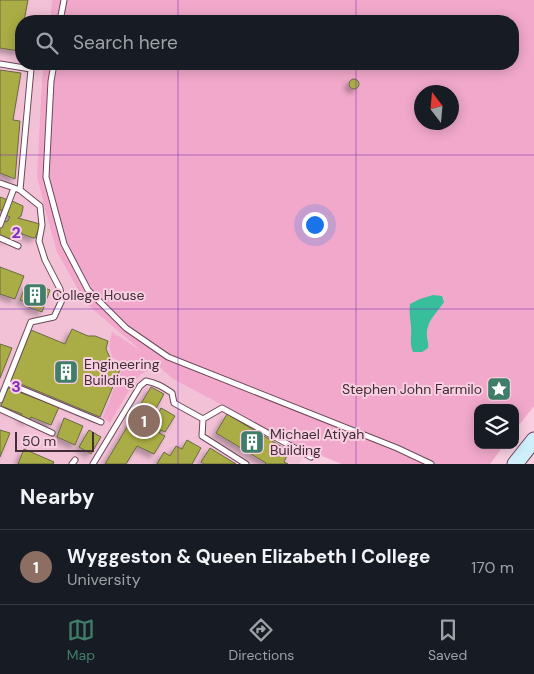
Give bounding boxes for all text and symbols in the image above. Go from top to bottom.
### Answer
search box [15,15,519,70]
icon: search [33,29,61,57]
text: Search here [73,30,178,55]
north arrow [414,85,459,130]
your location [302,212,328,238]
text: 2 [11,222,21,243]
building icon: College House [22,282,48,308]
place label: College House [52,286,145,304]
place label: Engineering Building [84,355,160,389]
building icon: Engineering Building [53,359,79,385]
text: 3 [11,376,21,397]
place icon: Stephen John Farmilo [486,376,512,402]
place label: Stephen John Farmilo [342,380,482,398]
pin: 1 [128,402,160,440]
map controls [474,404,519,449]
button: layers [474,404,519,449]
place label: Michael Atiyah Building [270,425,364,459]
scale bar [15,429,94,452]
building icon: Michael Atiyah Building [239,429,265,455]
text: 50 m [22,432,56,450]
text: Nearby [20,483,94,511]
text: Wyggeston & Queen Elizabeth I College [67,544,430,569]
text: 1 [33,557,39,578]
text: 170 m [471,557,514,578]
text: University [67,569,141,590]
tab: Map [67,616,95,664]
tab: Directions [229,616,294,664]
tab: Saved [428,616,467,664]

